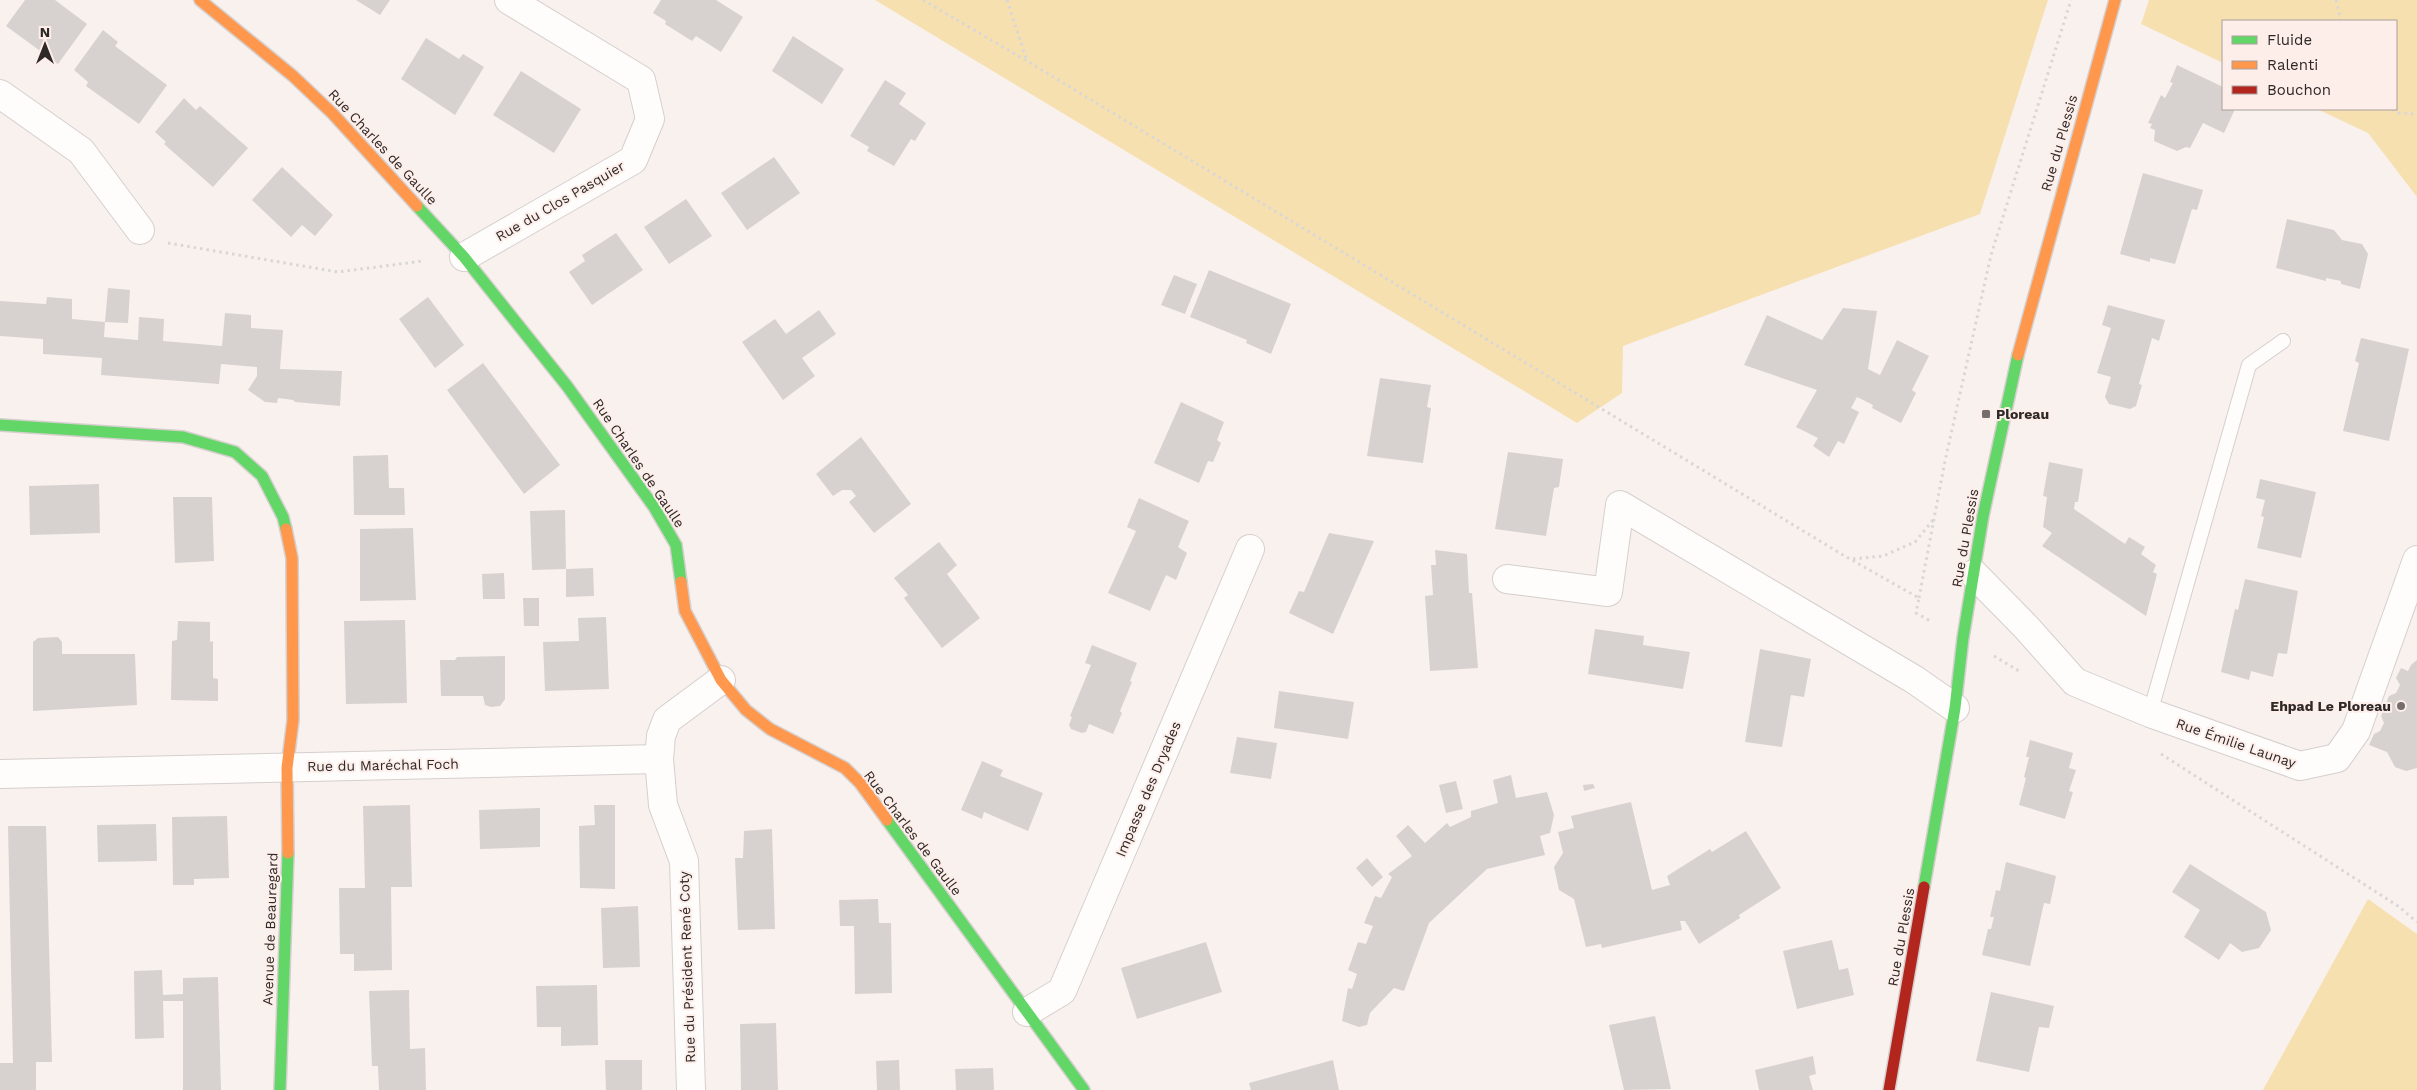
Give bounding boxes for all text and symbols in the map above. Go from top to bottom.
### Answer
north arrow [20,20,70,70]
legend [2222,20,2397,110]
text: N [40,24,50,40]
text: Fluide [2267,31,2312,49]
text: Ralenti [2267,56,2318,74]
text: Bouchon [2267,81,2331,99]
street label: Rue Charles de Gaulle [325,86,441,208]
street label: Rue du Plessis [2038,93,2080,193]
street label: Rue du Clos Pasquier [493,157,627,244]
street label: Rue Charles de Gaulle [590,396,688,530]
place label: Ploreau [1996,406,2049,422]
marker: Ploreau [1980,408,1992,420]
street label: Rue du Plessis [1948,488,1982,588]
place label: Ehpad Le Ploreau [2270,698,2391,714]
marker: Ehpad Le Ploreau [2395,700,2407,712]
street label: Rue Émilie Launay [2174,715,2299,771]
street label: Impasse des Dryades [1112,719,1184,859]
street label: Rue du Maréchal Foch [307,756,459,774]
street label: Rue Charles de Gaulle [861,767,965,899]
street label: Avenue de Beauregard [259,852,281,1006]
street label: Rue du Président René Coty [676,870,698,1063]
street label: Rue du Plessis [1884,887,1918,987]

